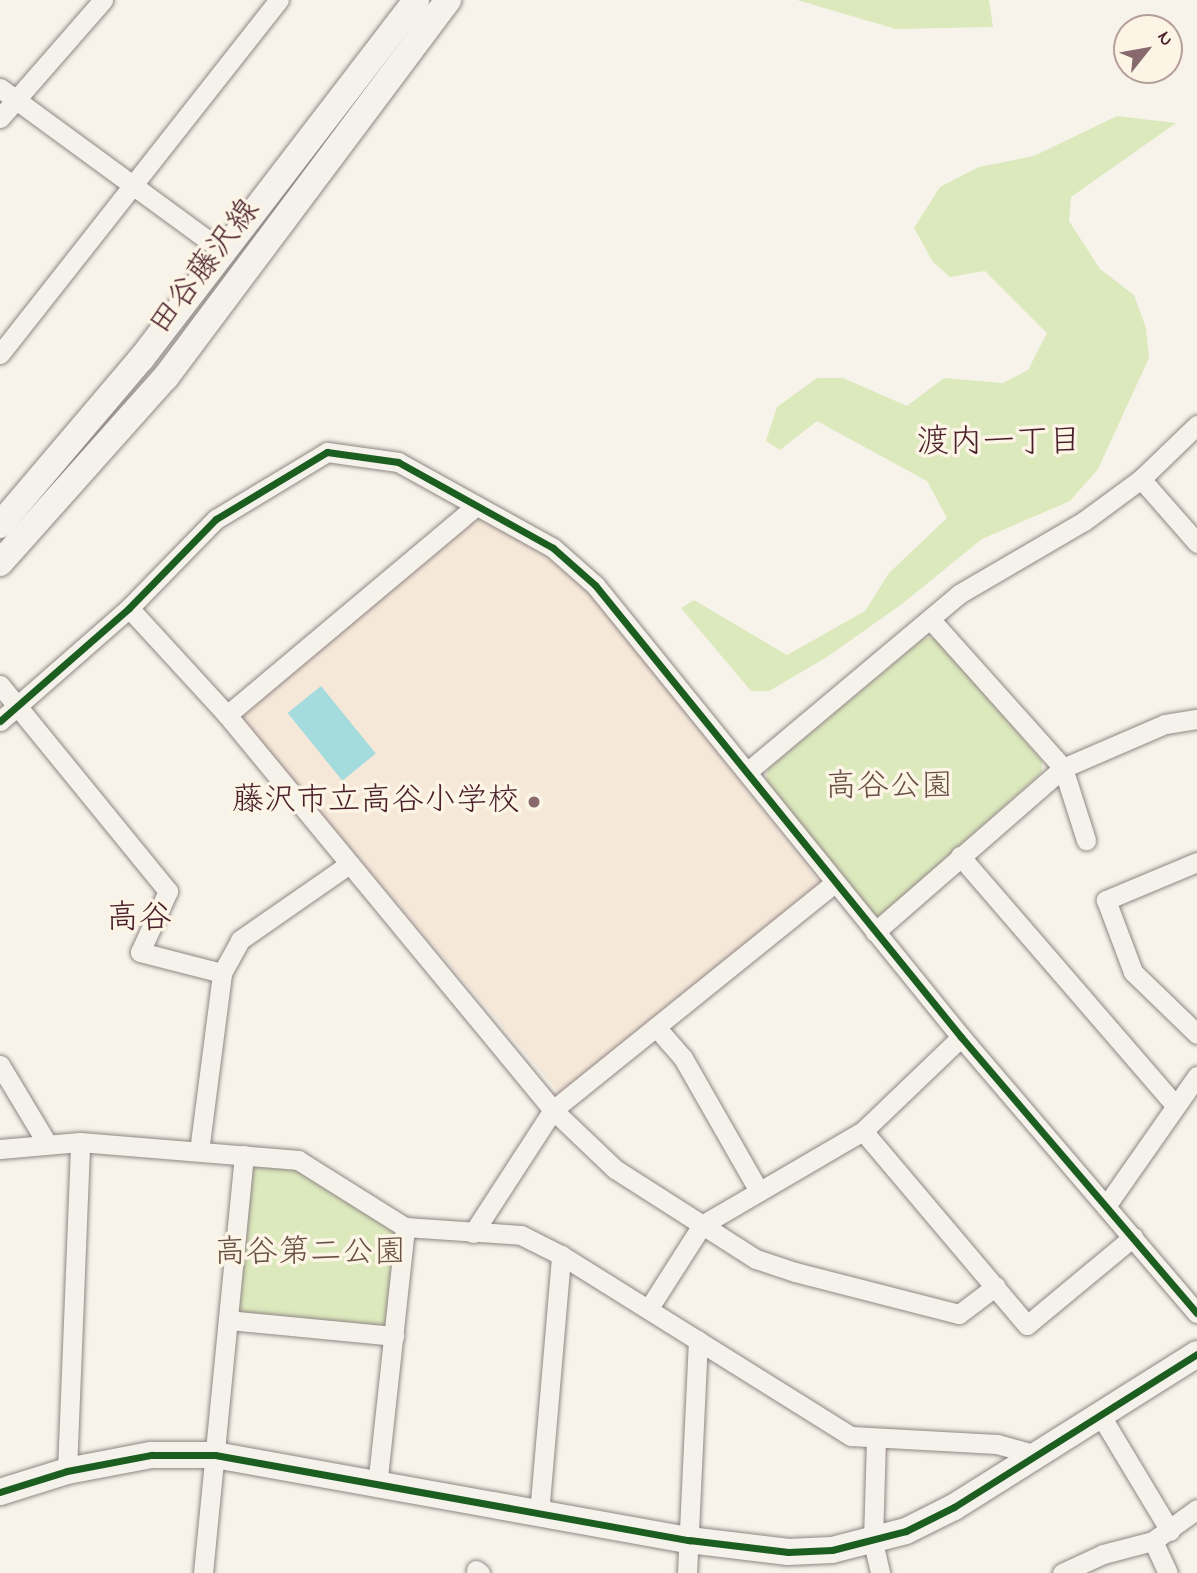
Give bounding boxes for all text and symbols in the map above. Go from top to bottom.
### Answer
north arrow [1113,14,1183,84]
text: N [1150,26,1180,51]
street label: 田谷藤沢線 [143,193,269,343]
district label: 渡内一丁目 [917,424,1081,464]
park label: 高谷公園 [825,769,953,807]
place label: 藤沢市立高谷小学校 [232,783,520,821]
marker: 藤沢市立高谷小学校 [526,794,542,810]
district label: 高谷 [106,900,172,940]
park label: 高谷第二公園 [214,1235,406,1273]

